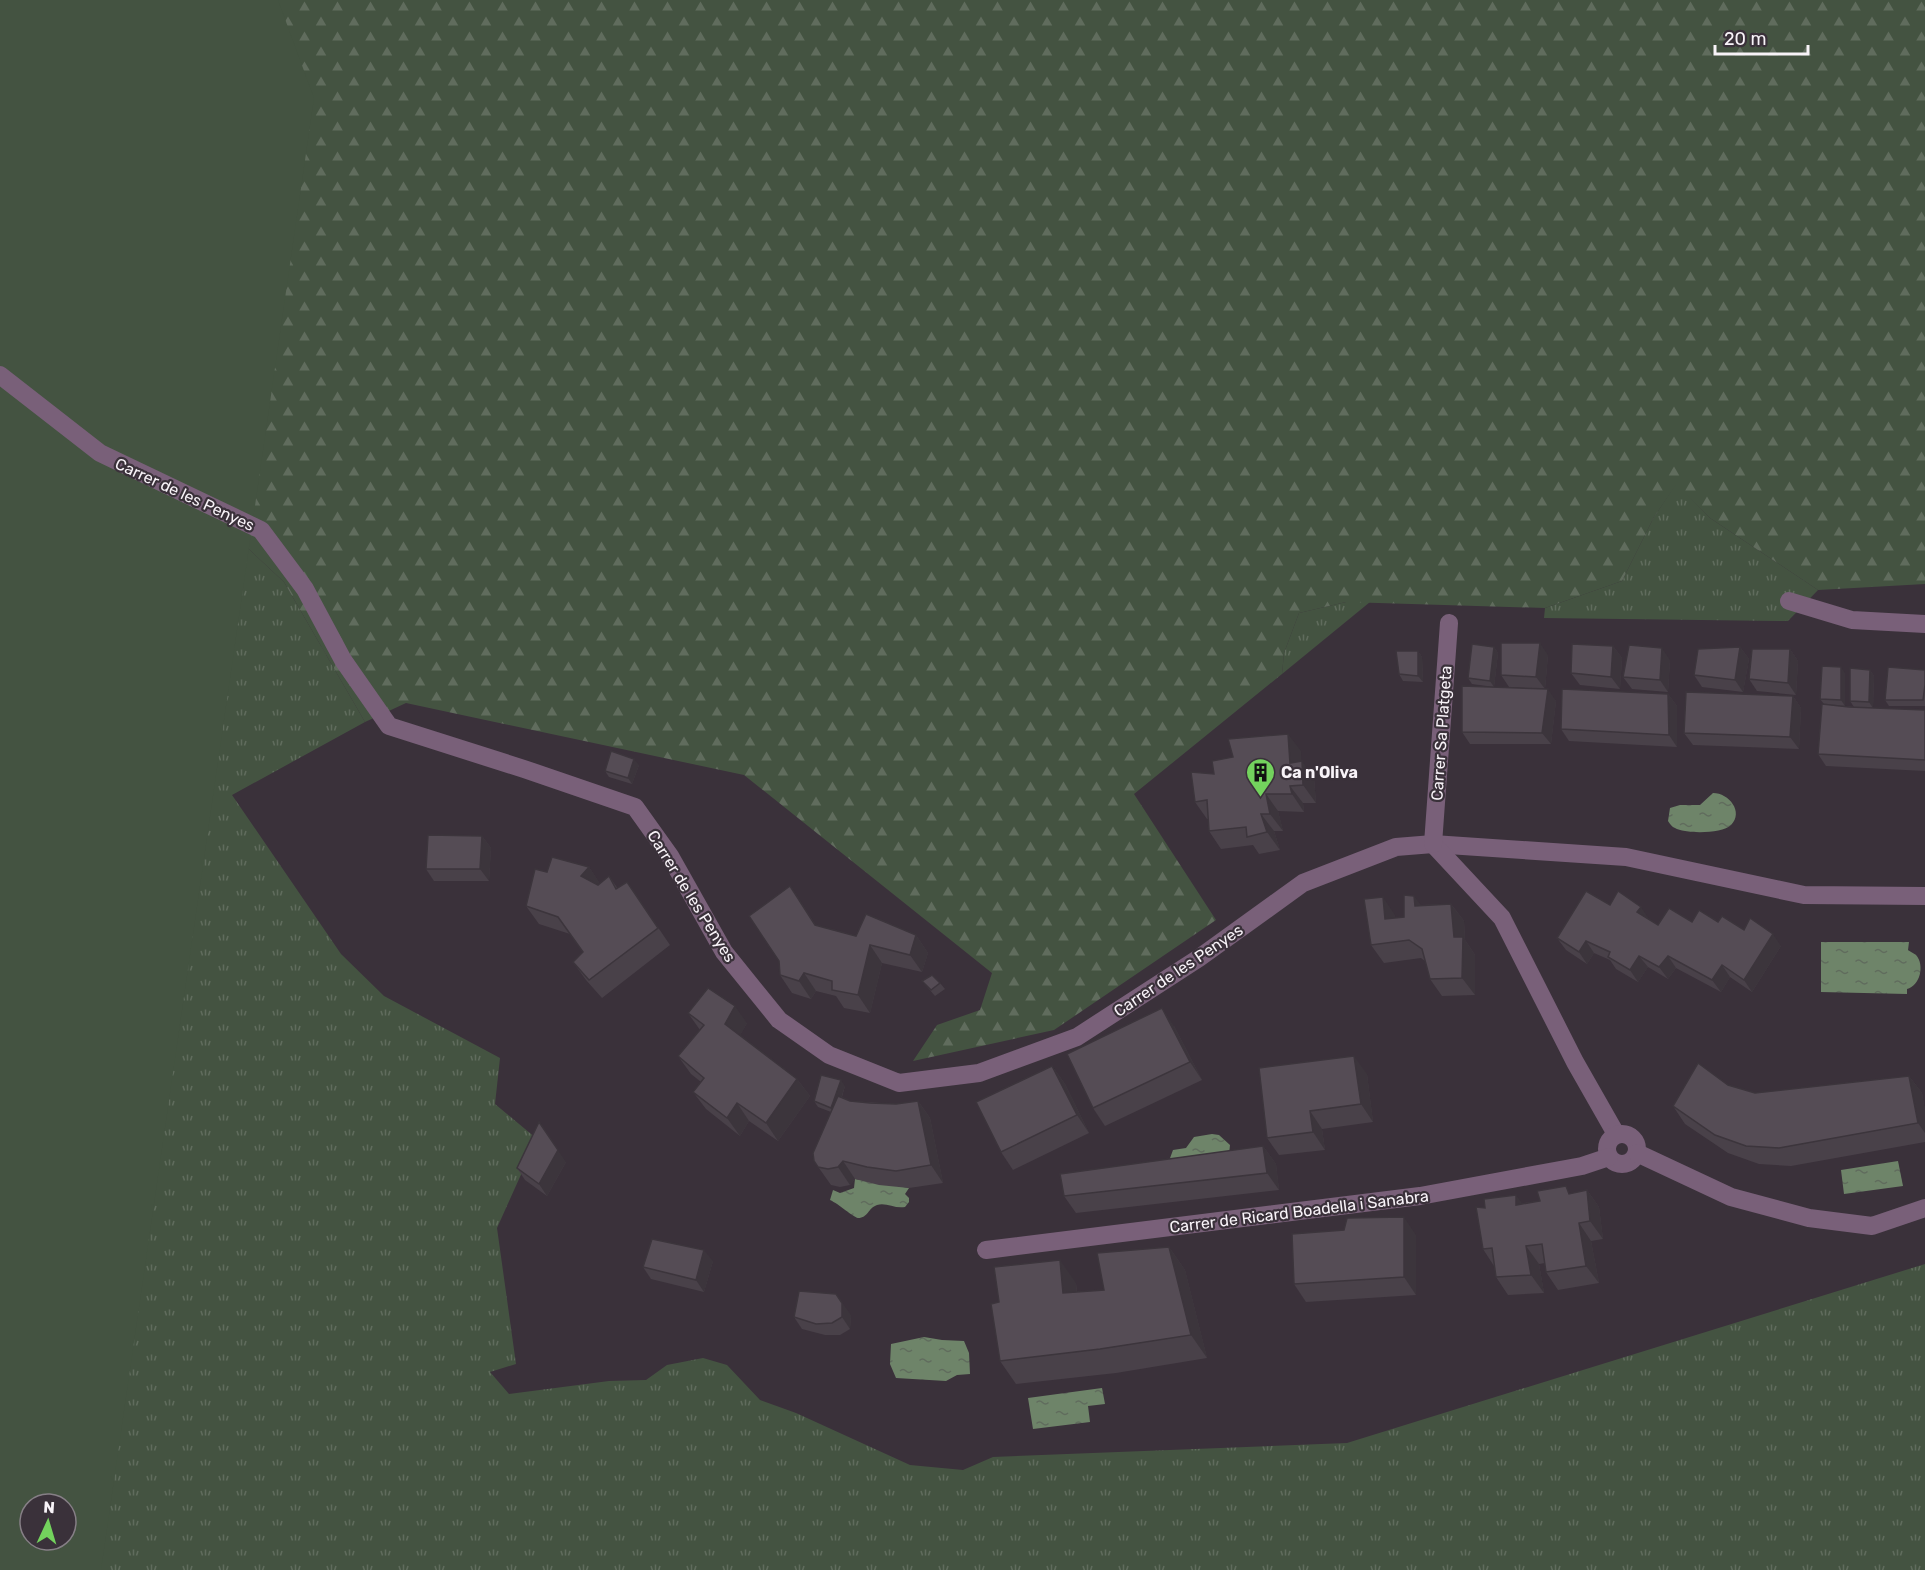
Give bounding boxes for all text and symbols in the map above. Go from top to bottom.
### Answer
scale bar [1715,18,1808,56]
text: 20 m [1724,28,1766,50]
street label: Carrer de les Penyes [112,454,258,535]
street label: Carrer Sa Platgeta [1427,665,1456,801]
building icon: Ca n'Oliva [1244,756,1276,798]
place label: Ca n'Oliva [1281,763,1358,782]
street label: Carrer de les Penyes [643,827,740,966]
street label: Carrer de les Penyes [1110,920,1246,1021]
street label: Carrer de Ricard Boadella i Sanabra [1168,1186,1430,1237]
north arrow [18,1492,78,1552]
text: N [43,1498,55,1517]

